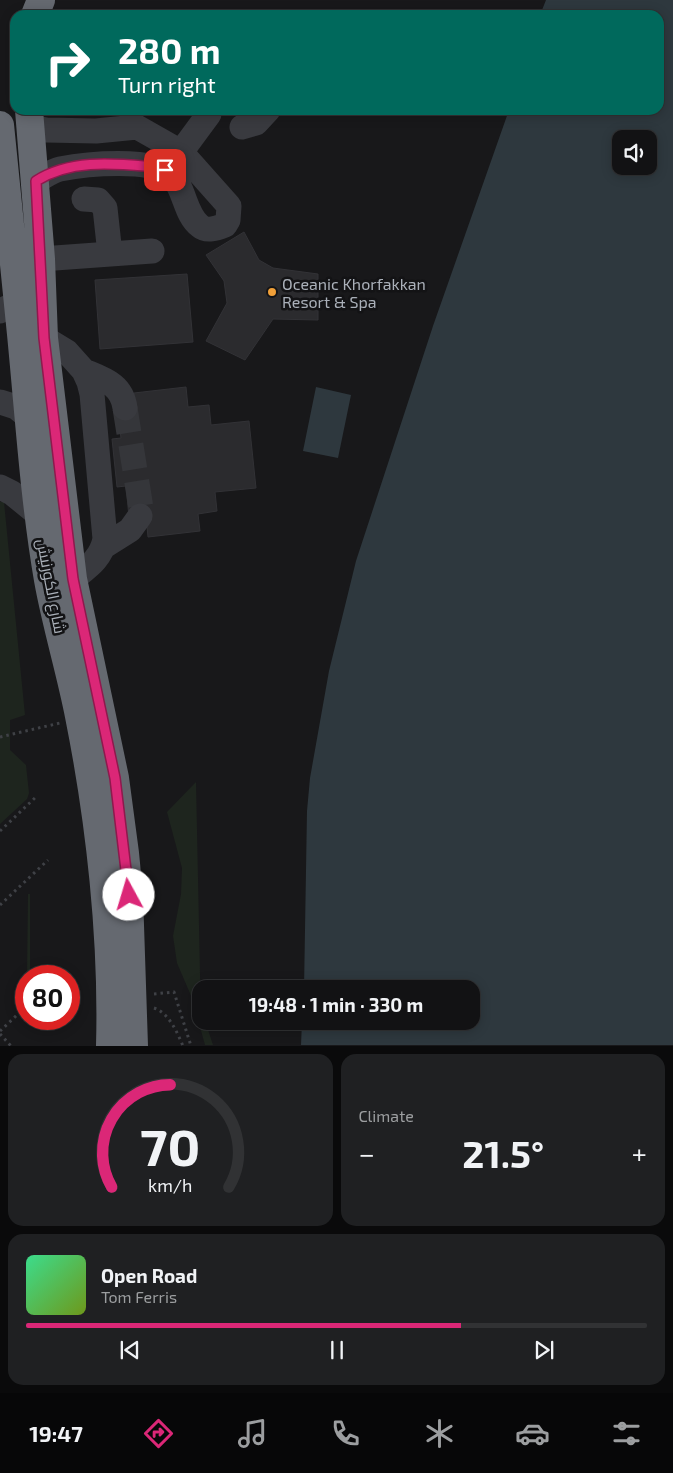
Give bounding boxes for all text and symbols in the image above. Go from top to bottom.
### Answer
text: 280 m [118,29,221,71]
icon: right [35,30,100,95]
text: Turn right [118,71,216,97]
map controls [612,130,657,175]
button: sound [612,130,657,175]
pin [144,149,186,191]
icon: arrive [151,156,179,184]
place label: Oceanic Khorfakkan Resort & Spa [282,274,426,311]
marker: Oceanic Khorfakkan Resort & Spa [266,286,278,298]
street label: شارع الكورنيش [31,537,71,636]
position arrow [102,868,154,920]
speed limit sign: 80 [15,965,80,1030]
text: 19:48 · 1 min · 330 m [249,993,423,1016]
text: Climate [359,1106,414,1125]
text: 70 [140,1114,200,1176]
text: 21.5° [462,1130,544,1176]
text: − [359,1136,375,1170]
text: + [632,1136,647,1170]
text: km/h [148,1174,192,1196]
text: Open Road [101,1264,197,1287]
text: Tom Ferris [101,1287,177,1306]
icon: previous [116,1336,144,1364]
icon: pause [323,1336,351,1364]
icon: next [530,1336,558,1364]
icon: directions [141,1416,176,1451]
icon: music [235,1416,270,1451]
icon: phone [328,1416,363,1451]
icon: climate [422,1416,457,1451]
icon: car [515,1416,550,1451]
icon: filters [609,1416,644,1451]
text: 19:47 [29,1420,83,1446]

